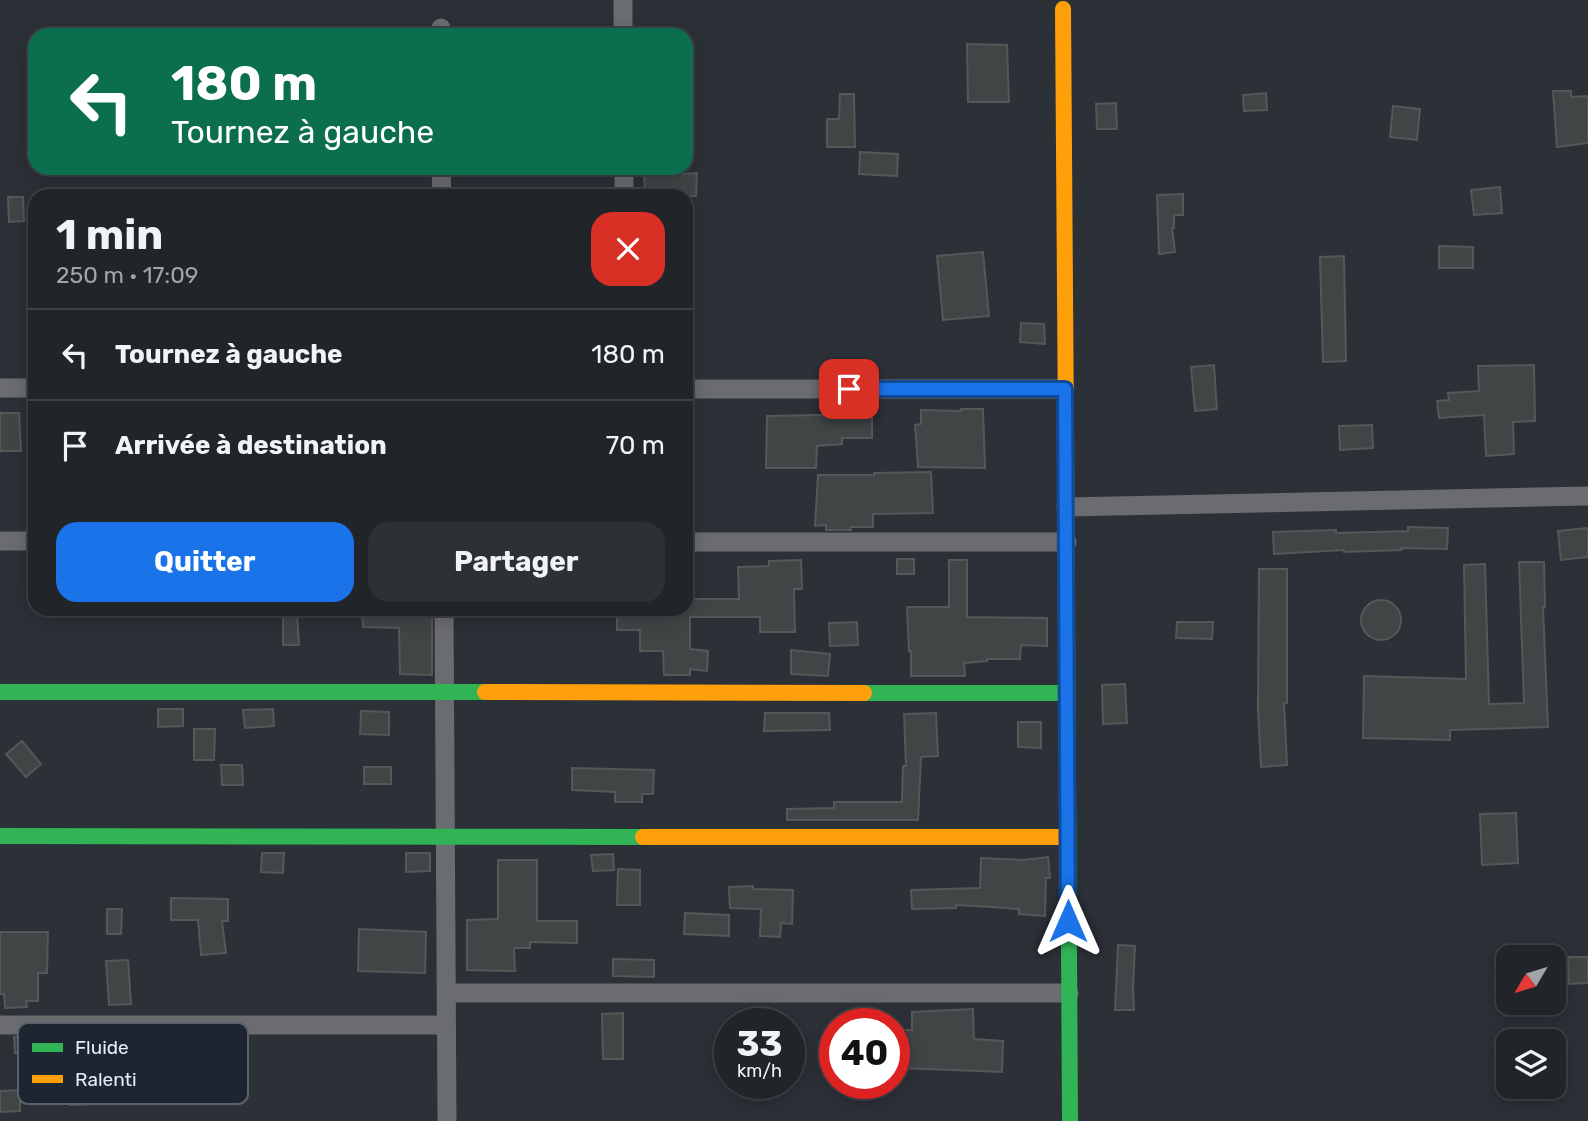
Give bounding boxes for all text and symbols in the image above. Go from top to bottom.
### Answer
text: 180 m [171,54,317,112]
icon: left [56,56,147,147]
text: Tournez à gauche [171,113,434,151]
text: 1 min [56,210,163,260]
button: close [591,212,665,286]
text: 250 m · 17:09 [56,261,199,289]
icon: left [56,336,94,374]
text: Tournez à gauche [115,339,343,370]
text: 180 m [591,339,665,370]
pin [819,359,879,419]
icon: arrive [830,370,868,408]
icon: arrive [56,427,94,465]
text: Arrivée à destination [115,430,387,461]
text: 70 m [606,430,665,461]
button: Quitter [56,522,354,602]
button: Partager [368,522,665,602]
position arrow [1031,884,1105,958]
north arrow [1496,945,1566,1015]
map controls [1496,945,1566,1099]
speed limit sign: 40 [819,1008,910,1099]
legend [18,1023,248,1104]
text: 33 [736,1023,783,1065]
button: layers [1496,1029,1566,1099]
text: Fluide [75,1036,129,1059]
text: km/h [737,1060,782,1082]
text: Ralenti [75,1068,137,1091]

